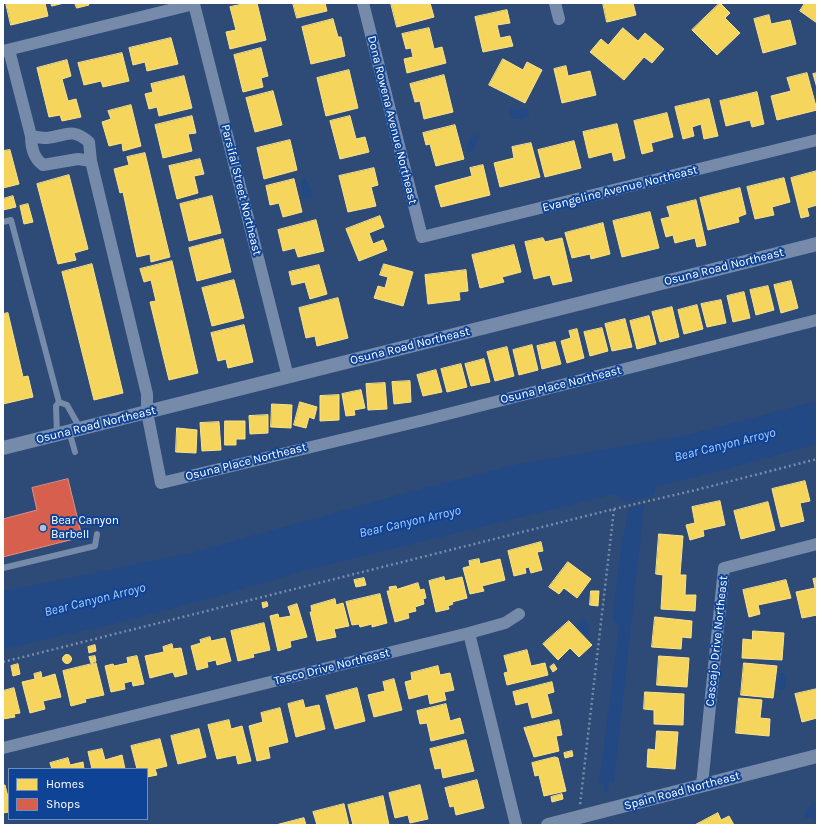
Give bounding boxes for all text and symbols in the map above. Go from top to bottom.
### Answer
street label: Dona Rowena Avenue Northeast [364,34,420,206]
street label: Parsifal Street Northeast [218,123,264,257]
street label: Evangeline Avenue Northeast [541,163,699,215]
street label: Osuna Road Northeast [663,245,785,289]
street label: Osuna Road Northeast [349,324,471,368]
street label: Osuna Place Northeast [499,363,623,407]
street label: Osuna Road Northeast [35,403,157,447]
water label: Bear Canyon Arroyo [673,425,777,465]
street label: Osuna Place Northeast [184,440,308,484]
water label: Bear Canyon Arroyo [358,503,462,541]
place label: Bear Canyon Barbell [51,514,119,542]
marker: Bear Canyon Barbell [38,523,48,533]
street label: Cascajo Drive Northeast [703,575,731,707]
water label: Bear Canyon Arroyo [43,580,147,620]
street label: Tasco Drive Northeast [273,646,391,688]
legend [8,768,148,820]
street label: Spain Road Northeast [622,769,742,813]
text: Homes [46,777,84,791]
text: Shops [46,797,80,811]

